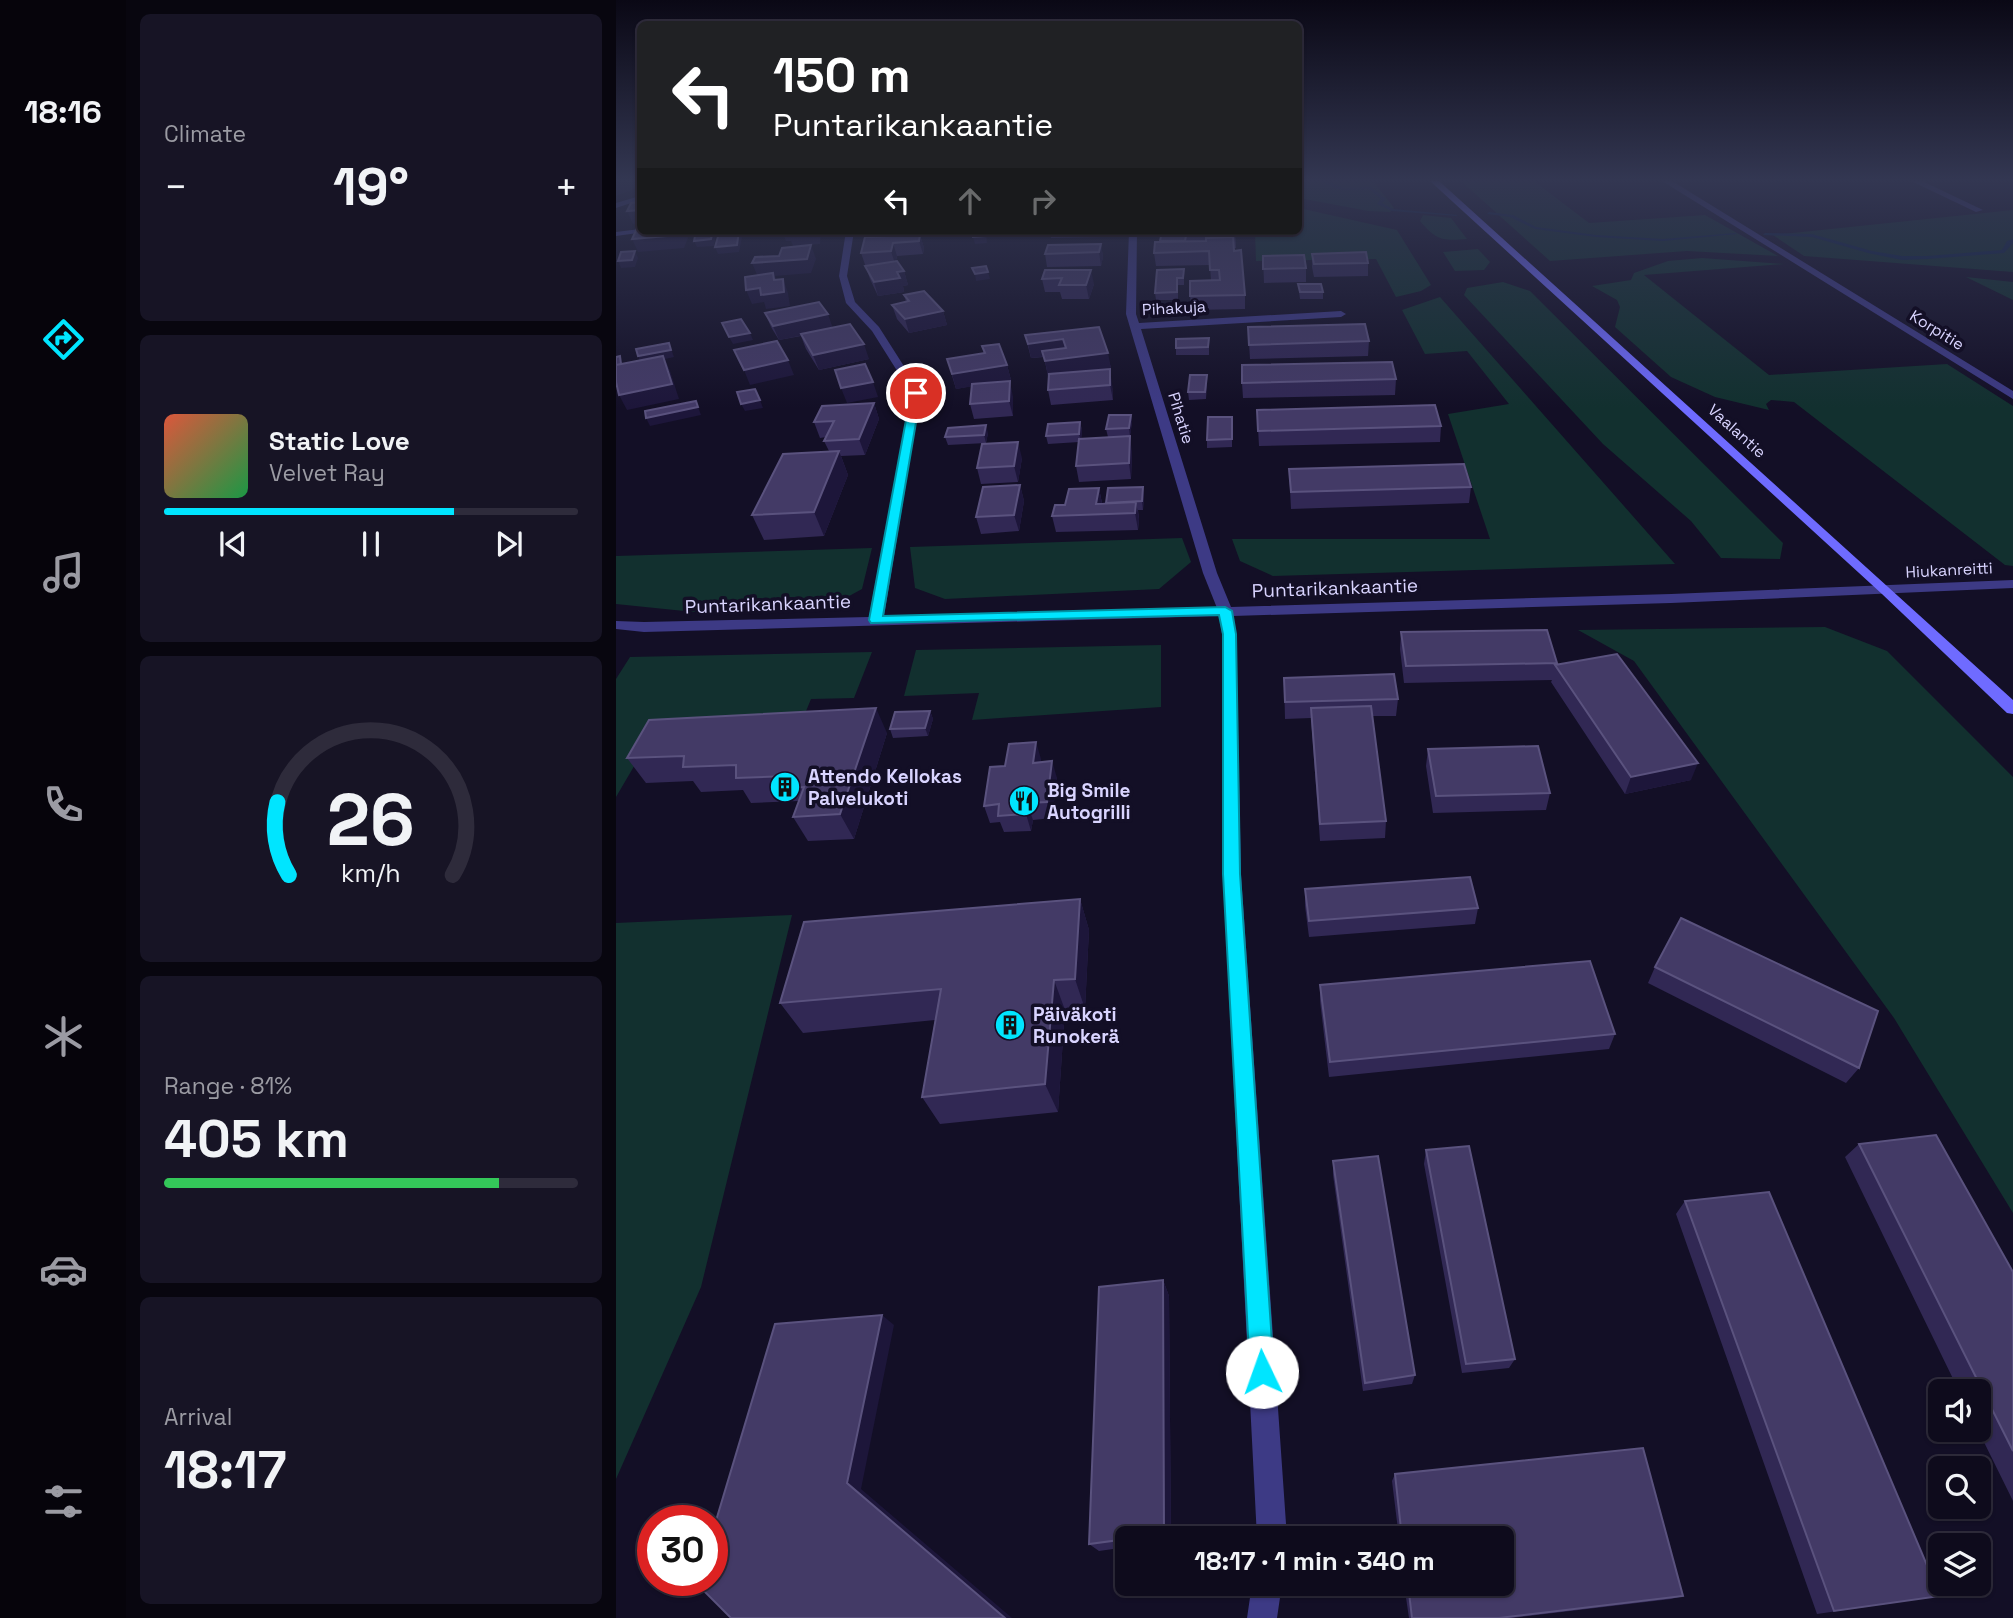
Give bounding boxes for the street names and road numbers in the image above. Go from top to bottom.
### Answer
street label: Pihakuja [1141,296,1207,320]
street label: Korpitie [1906,305,1968,355]
street label: Pihatie [1163,390,1199,446]
street label: Vaalantie [1704,399,1770,463]
street label: Hiukanreitti [1905,557,1993,583]
street label: Puntarikankaantie [1251,573,1419,603]
street label: Puntarikankaantie [684,589,852,619]

